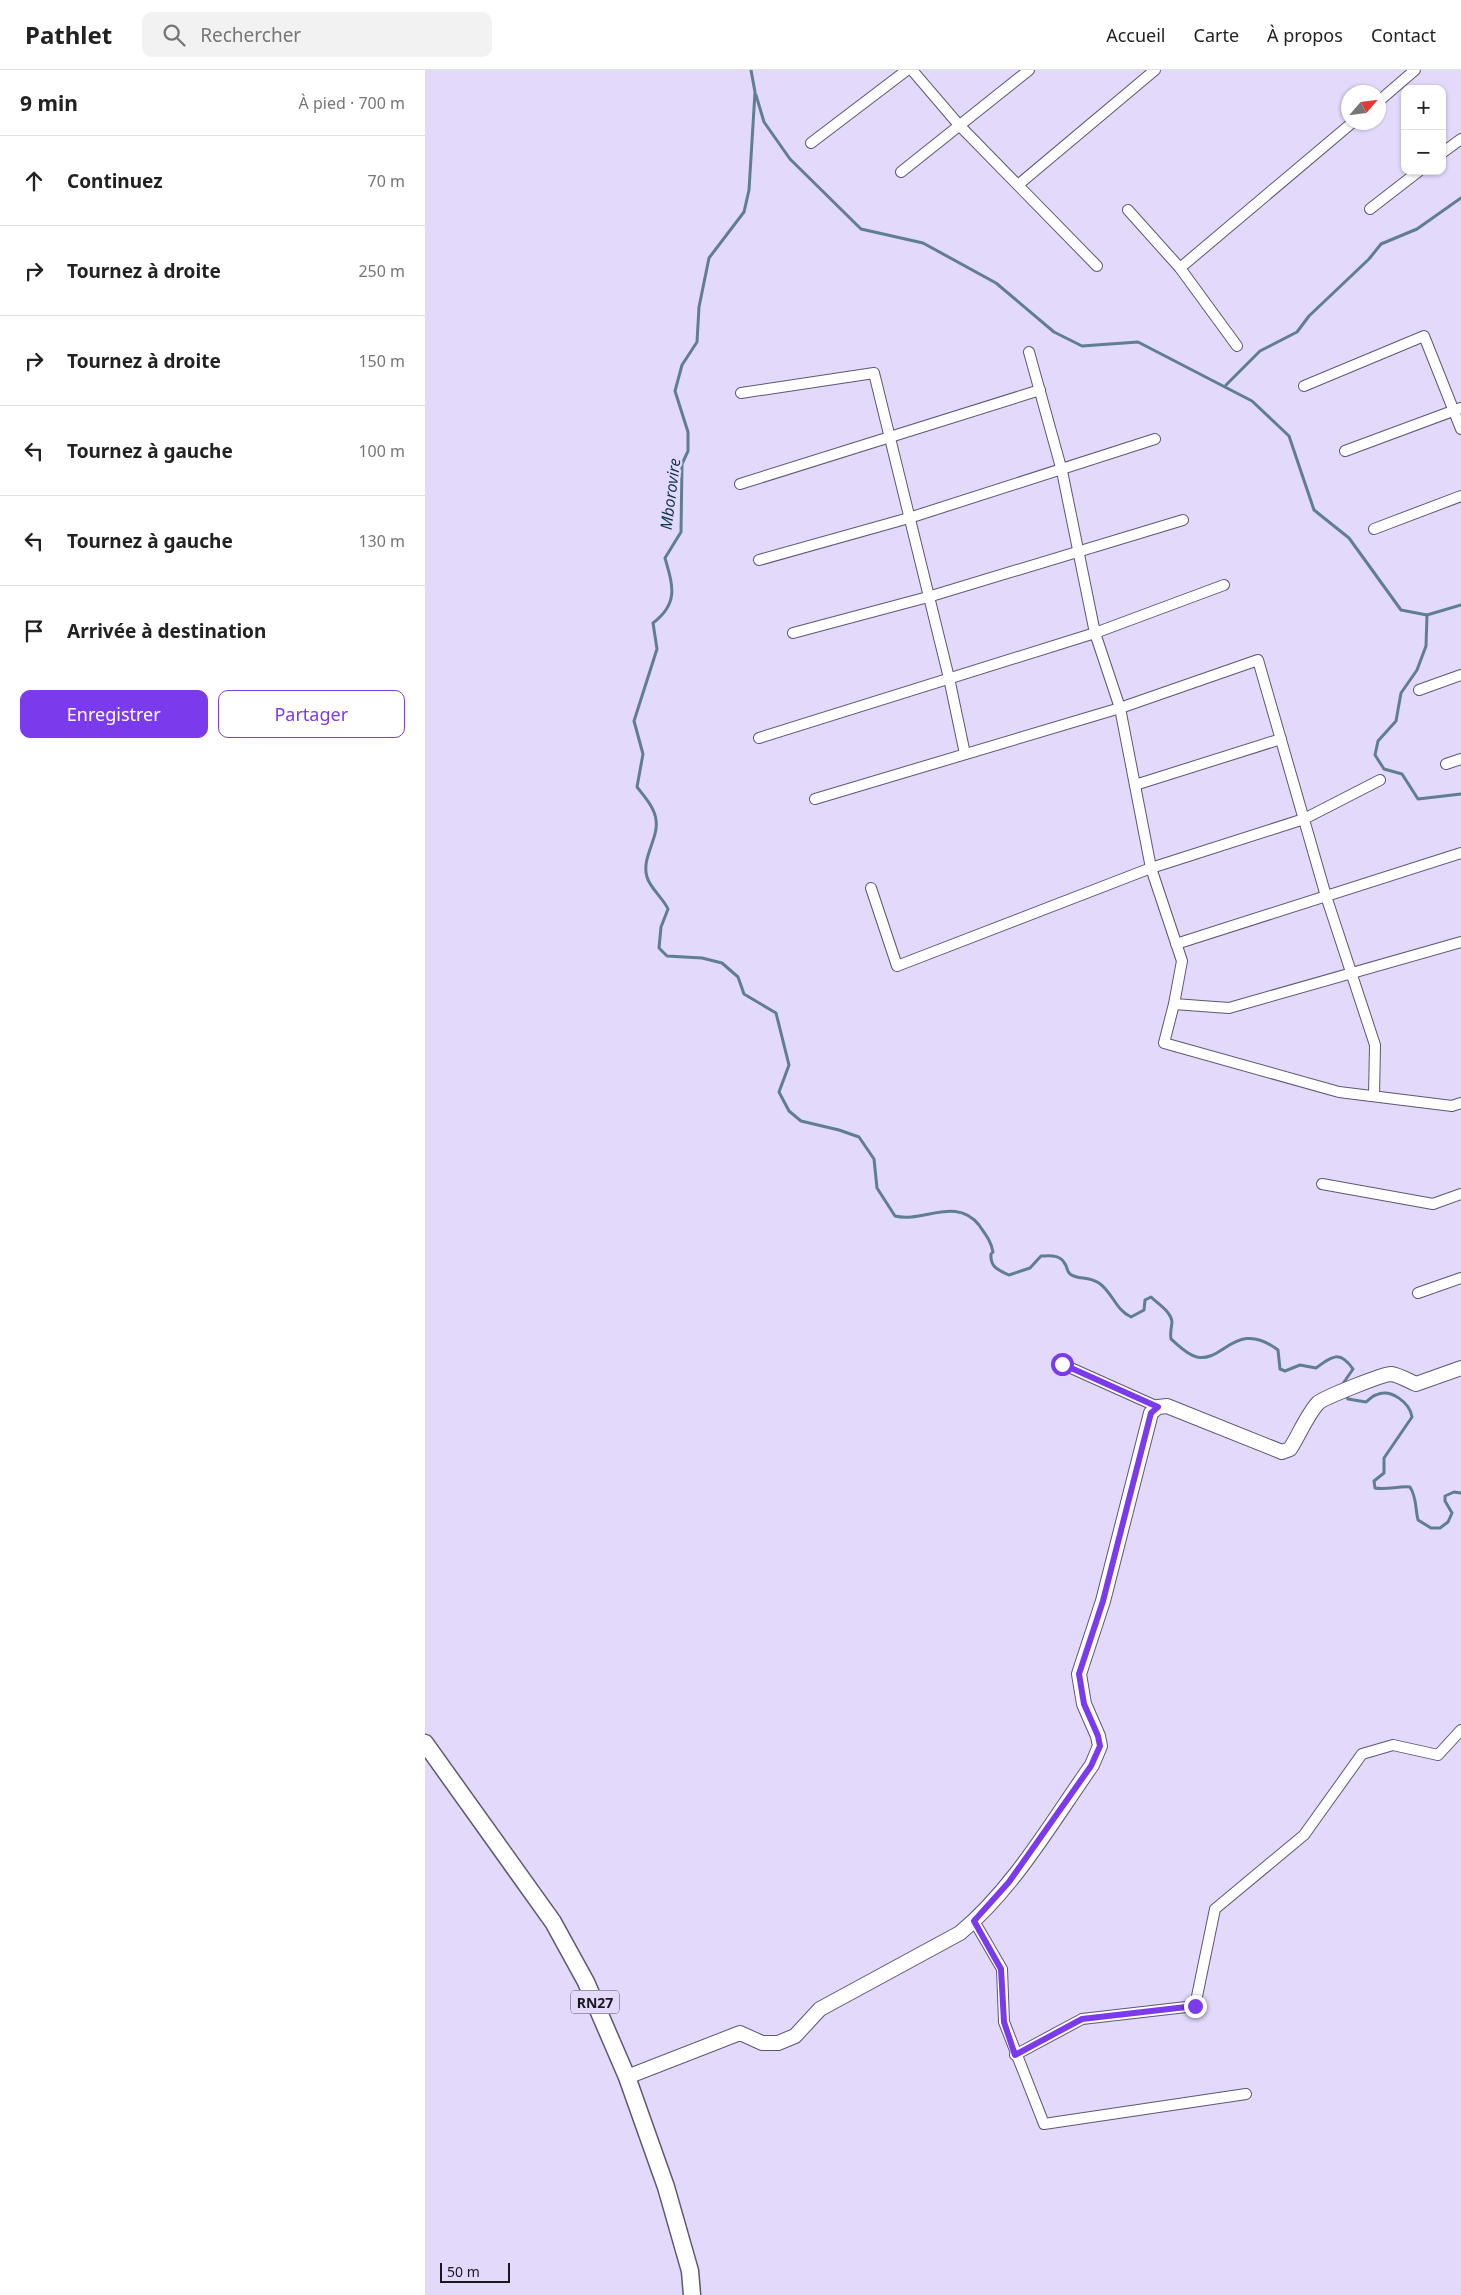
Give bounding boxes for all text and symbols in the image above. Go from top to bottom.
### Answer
search box [142,12,492,57]
text: Pathlet [25,18,112,51]
icon: search [160,21,188,49]
text: Rechercher [200,22,301,48]
text: Accueil [1106,23,1166,47]
text: Carte [1194,23,1239,47]
text: À propos [1267,23,1343,47]
text: Contact [1371,23,1436,47]
north arrow [1341,85,1386,130]
map controls [1401,85,1446,175]
button: + [1401,85,1446,130]
text: 9 min [20,89,78,117]
text: À pied · 700 m [299,92,405,114]
button: − [1401,130,1446,175]
icon: ahead [20,167,48,195]
text: Continuez [67,168,163,194]
text: 70 m [368,170,405,192]
icon: right [20,257,48,285]
text: Tournez à droite [67,258,221,284]
text: 250 m [358,260,405,282]
icon: right [20,347,48,375]
text: Tournez à droite [67,348,221,374]
text: 150 m [358,350,405,372]
icon: left [20,437,48,465]
text: Tournez à gauche [67,438,233,464]
text: 100 m [358,440,405,462]
water label: Mborovire [655,457,685,531]
icon: left [20,527,48,555]
text: Tournez à gauche [67,528,233,554]
text: 130 m [358,530,405,552]
icon: arrive [20,617,48,645]
text: Arrivée à destination [67,618,266,644]
button: Enregistrer [20,690,208,738]
button: Partager [218,690,405,738]
route start [1051,1353,1074,1376]
road number: RN27 [571,1990,619,2014]
route end [1184,1995,1207,2018]
scale bar [440,2260,510,2283]
text: 50 m [447,2262,480,2281]

